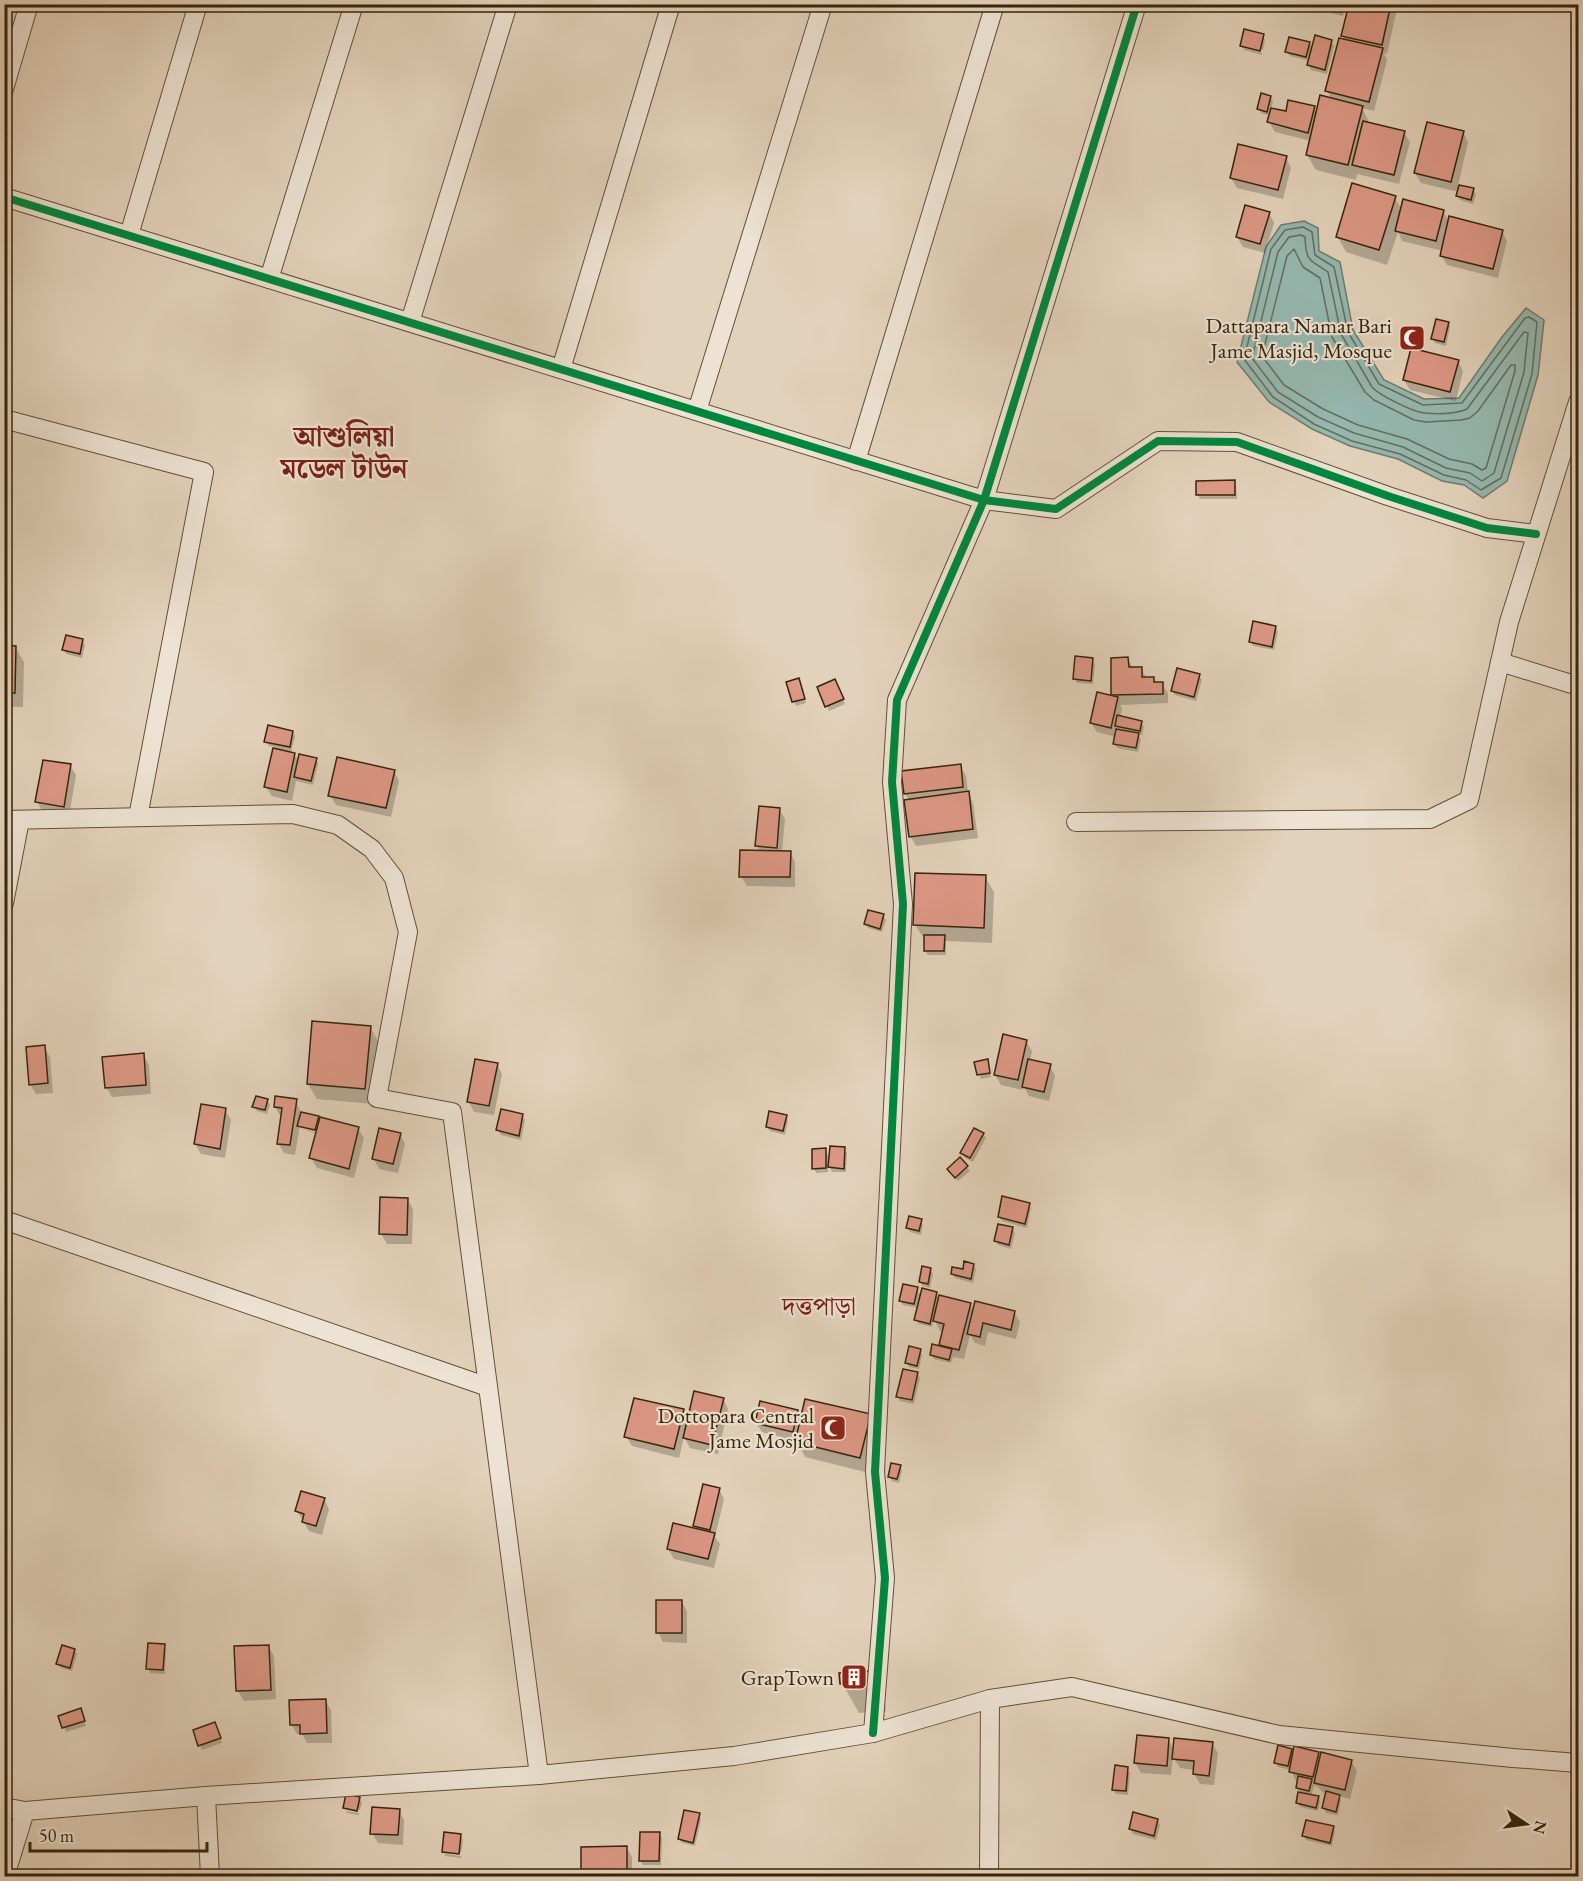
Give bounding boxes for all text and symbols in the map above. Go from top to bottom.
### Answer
place label: Dattapara Namar Bari Jame Masjid, Mosque [1205,311,1392,365]
mosque icon: Dattapara Namar Bari Jame Masjid, Mosque [1397,323,1427,353]
district label: আশুলিয়া মডেল টাউন [279,418,409,486]
district label: দত্তপাড়া [781,1289,856,1323]
place label: Dottopara Central Jame Mosjid [657,1401,815,1455]
mosque icon: Dottopara Central Jame Mosjid [818,1413,848,1443]
building icon: GrapTown [839,1662,869,1692]
place label: GrapTown [741,1663,834,1692]
north arrow [1496,1794,1556,1854]
scale bar [30,1815,207,1853]
text: N [1528,1819,1552,1836]
text: 50 m [39,1824,74,1847]

